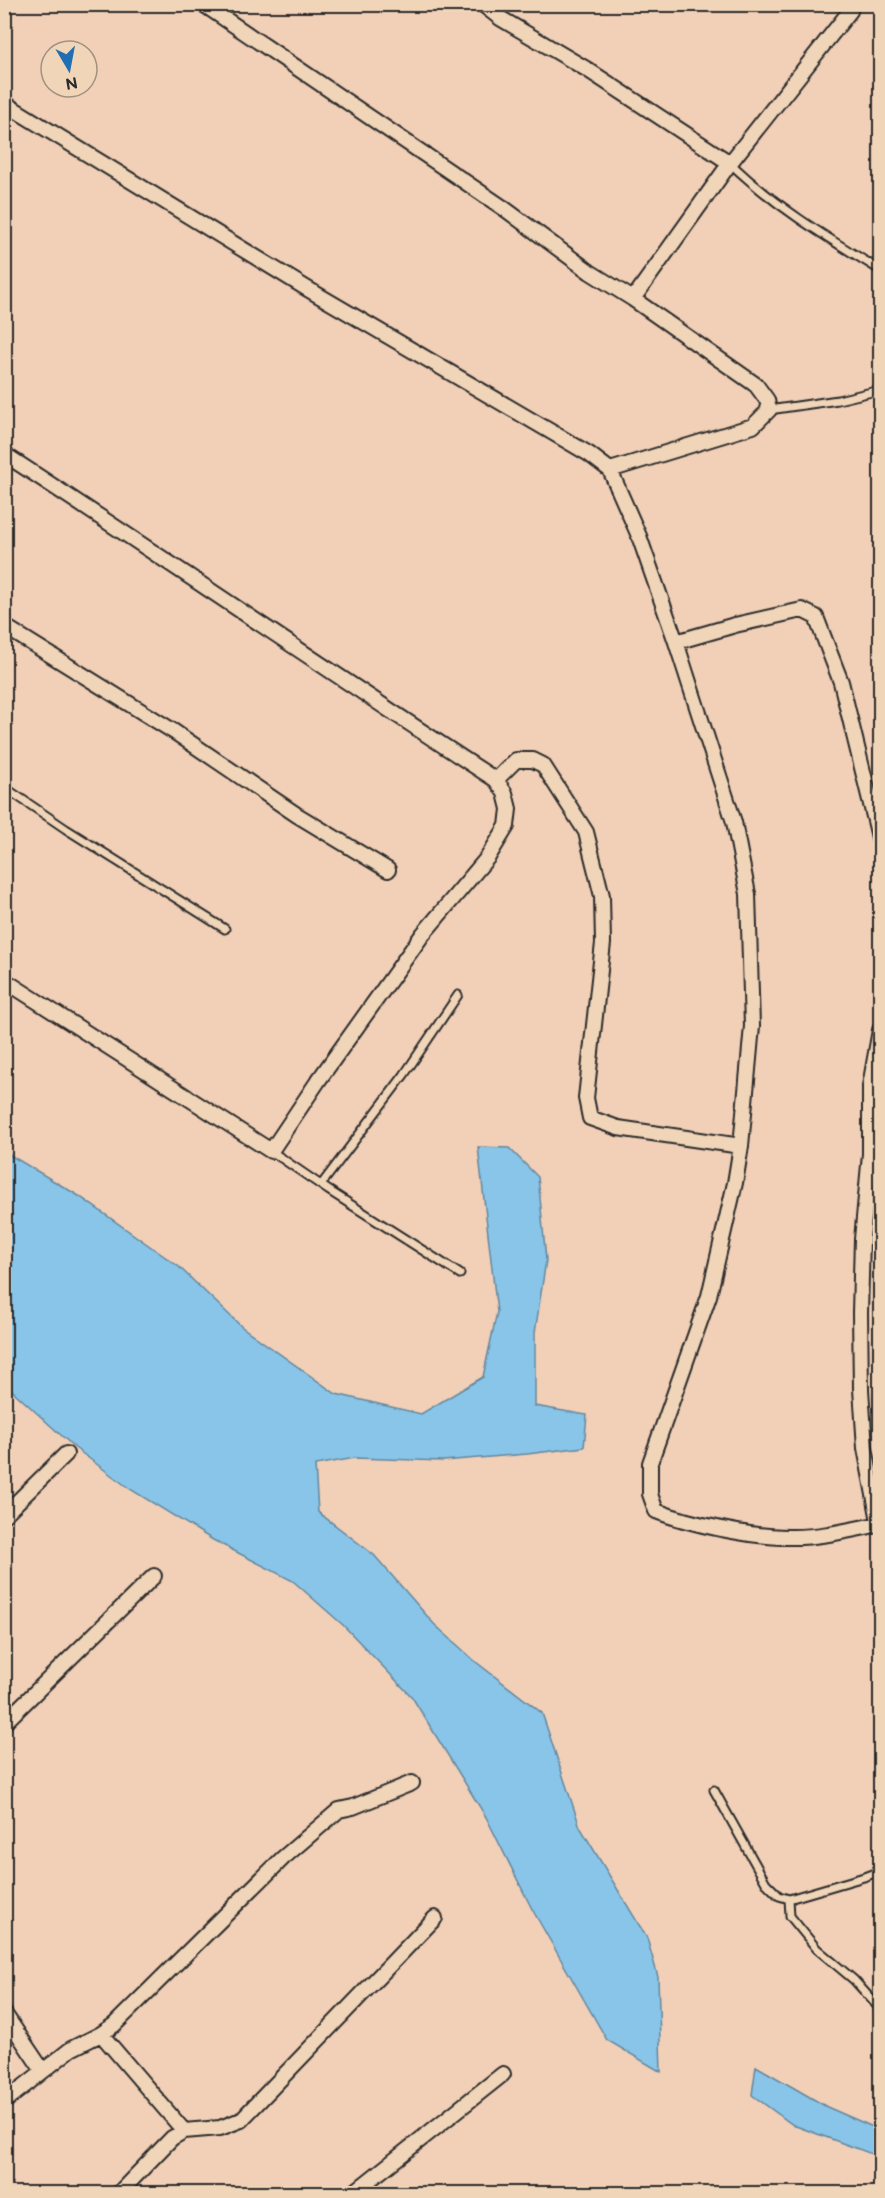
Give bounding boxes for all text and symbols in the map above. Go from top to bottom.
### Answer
north arrow [39,39,99,99]
text: N [64,72,79,93]

